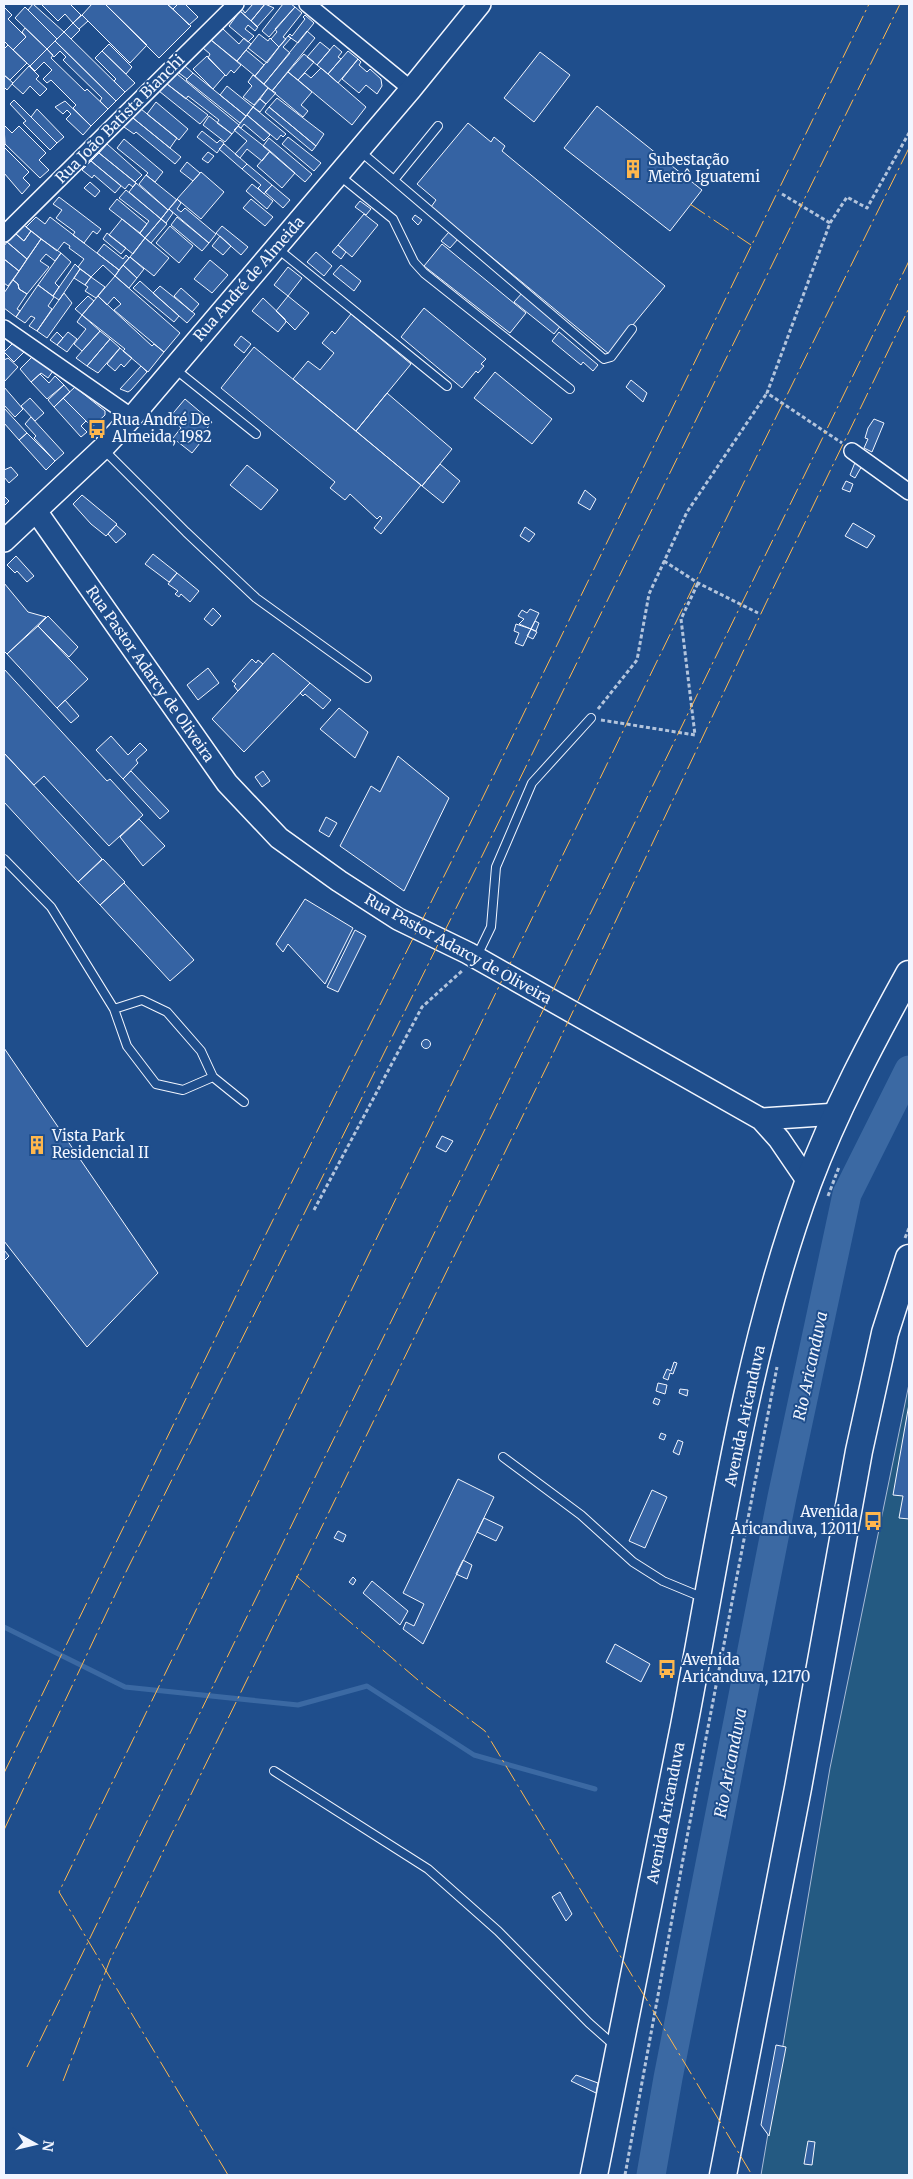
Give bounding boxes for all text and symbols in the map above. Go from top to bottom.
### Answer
street label: Rua João Batista Bianchi [51,50,188,187]
place label: Subestação Metrô Iguatemi [648,150,760,186]
building icon: Subestação Metrô Iguatemi [622,158,644,180]
street label: Rua André de Almeida [189,212,308,345]
place label: Rua André De Almeida, 1982 [111,410,212,446]
bus stop icon: Rua André De Almeida, 1982 [86,418,108,440]
street label: Rua Pastor Adarcy de Oliveira [82,582,219,765]
street label: Rua Pastor Adarcy de Oliveira [361,889,555,1008]
place label: Vista Park Residencial II [51,1126,149,1162]
building icon: Vista Park Residencial II [26,1134,48,1156]
water label: Rio Aricanduva [789,1310,831,1422]
street label: Avenida Aricanduva [720,1344,769,1489]
place label: Avenida Aricanduva, 12011 [730,1502,858,1538]
bus stop icon: Avenida Aricanduva, 12011 [862,1510,884,1532]
place label: Avenida Aricanduva, 12170 [681,1650,811,1686]
bus stop icon: Avenida Aricanduva, 12170 [656,1658,678,1680]
water label: Rio Aricanduva [710,1707,750,1819]
street label: Avenida Aricanduva [642,1741,689,1886]
north arrow [10,2119,60,2169]
text: N [38,2139,58,2153]

